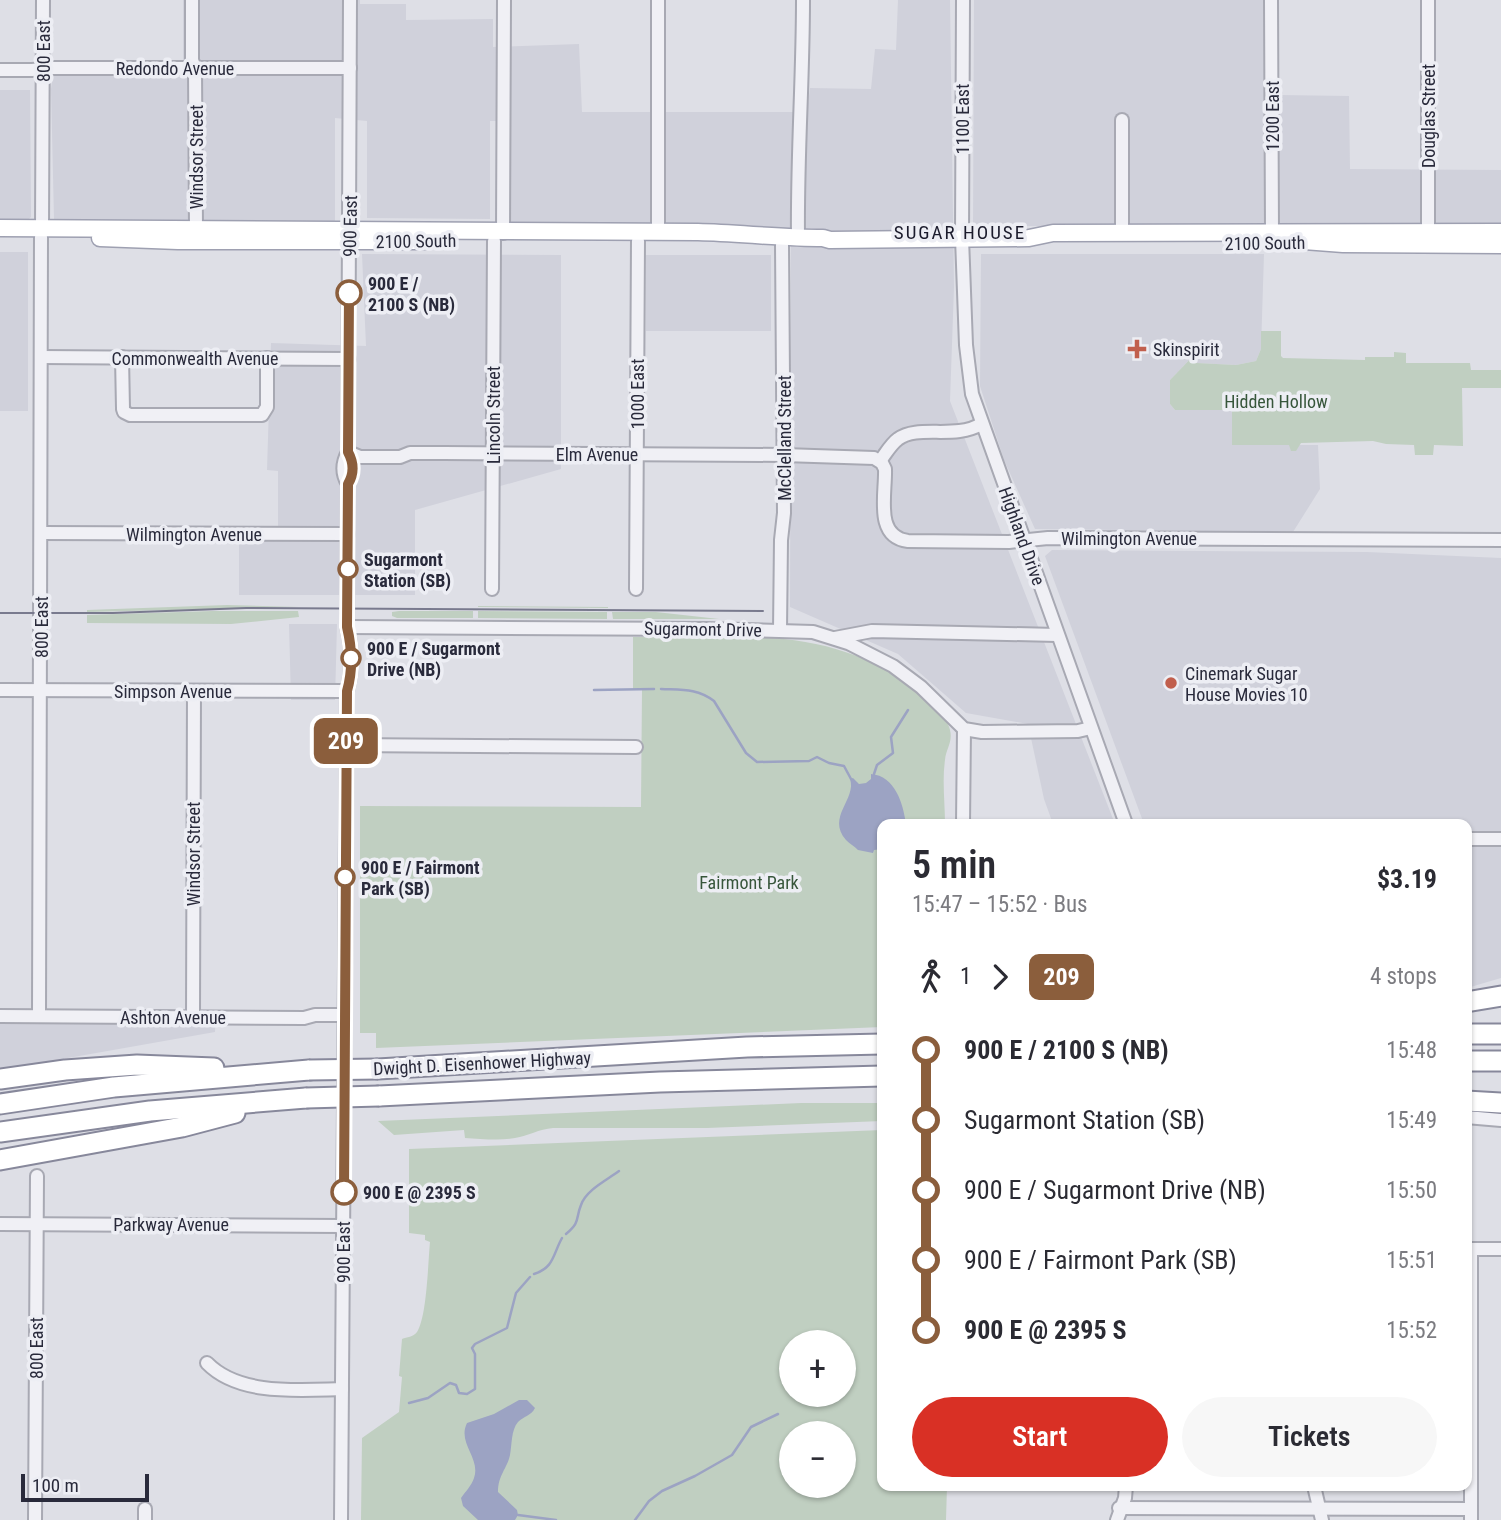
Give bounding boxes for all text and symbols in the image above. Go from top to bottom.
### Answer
street label: 800 East [33,20,54,82]
street label: Redondo Avenue [116,58,234,79]
street label: Douglas Street [1418,64,1439,168]
street label: 1200 East [1262,81,1283,151]
street label: 1100 East [952,84,973,154]
street label: Windsor Street [186,105,207,209]
street label: 900 East [339,195,361,257]
district label: SUGAR HOUSE [894,221,1026,244]
street label: 2100 South [375,230,457,252]
street label: 2100 South [1224,232,1306,254]
place label: 900 E / 2100 S (NB) [368,273,455,316]
marker: 900 E / 2100 S (NB) [336,280,362,306]
marker: Skinspirit [1127,339,1147,359]
place label: Skinspirit [1153,339,1219,360]
street label: Commonwealth Avenue [112,348,278,369]
street label: 1000 East [627,359,648,429]
street label: Lincoln Street [483,366,504,464]
street label: McClelland Street [774,375,795,501]
park label: Hidden Hollow [1224,391,1328,412]
street label: Elm Avenue [556,444,638,465]
street label: Highland Drive [994,484,1050,588]
street label: Wilmington Avenue [126,524,262,545]
street label: Wilmington Avenue [1061,528,1197,549]
place label: Sugarmont Station (SB) [364,549,451,592]
marker: Sugarmont Station (SB) [338,559,358,579]
street label: 800 East [31,596,52,658]
street label: Sugarmont Drive [644,617,762,641]
place label: 900 E / Sugarmont Drive (NB) [367,638,501,681]
marker: 900 E / Sugarmont Drive (NB) [341,648,361,668]
place label: Cinemark Sugar House Movies 10 [1185,663,1308,705]
marker: Cinemark Sugar House Movies 10 [1163,675,1179,691]
street label: Simpson Avenue [114,681,232,702]
line badge: 209 [306,718,386,764]
text: 209 [328,727,364,755]
street label: Windsor Street [183,802,204,906]
text: 5 min [912,843,996,887]
place label: 900 E / Fairmont Park (SB) [361,857,480,900]
text: $3.19 [1377,864,1437,894]
marker: 900 E / Fairmont Park (SB) [335,867,355,887]
park label: Fairmont Park [699,872,799,893]
text: 15:47 – 15:52 · Bus [912,891,1088,918]
icon: walk [912,958,950,996]
icon: forward [981,958,1019,996]
text: 1 [960,963,971,990]
text: 209 [1043,963,1080,991]
text: 4 stops [1370,963,1437,990]
street label: Ashton Avenue [120,1007,226,1028]
text: 900 E / 2100 S (NB) [964,1035,1169,1065]
text: 15:48 [1386,1037,1437,1064]
street label: Dwight D. Eisenhower Highway [373,1047,592,1079]
text: Sugarmont Station (SB) [964,1105,1205,1135]
text: 15:49 [1386,1107,1437,1134]
text: 900 E / Sugarmont Drive (NB) [964,1175,1266,1205]
text: 15:50 [1386,1177,1437,1204]
marker: 900 E @ 2395 S [331,1179,357,1205]
place label: 900 E @ 2395 S [363,1182,476,1203]
street label: Parkway Avenue [113,1214,229,1235]
street label: 900 East [333,1221,354,1283]
text: 900 E / Fairmont Park (SB) [964,1245,1237,1275]
text: 15:51 [1386,1247,1437,1274]
text: 900 E @ 2395 S [964,1315,1127,1345]
street label: 800 East [26,1317,47,1379]
text: 15:52 [1386,1317,1437,1344]
map controls [779,1330,856,1498]
button: + [779,1330,856,1407]
button: Start [912,1397,1168,1477]
button: Tickets [1182,1397,1437,1477]
button: − [779,1421,856,1498]
scale bar [21,1471,149,1503]
text: 100 m [32,1474,79,1497]

